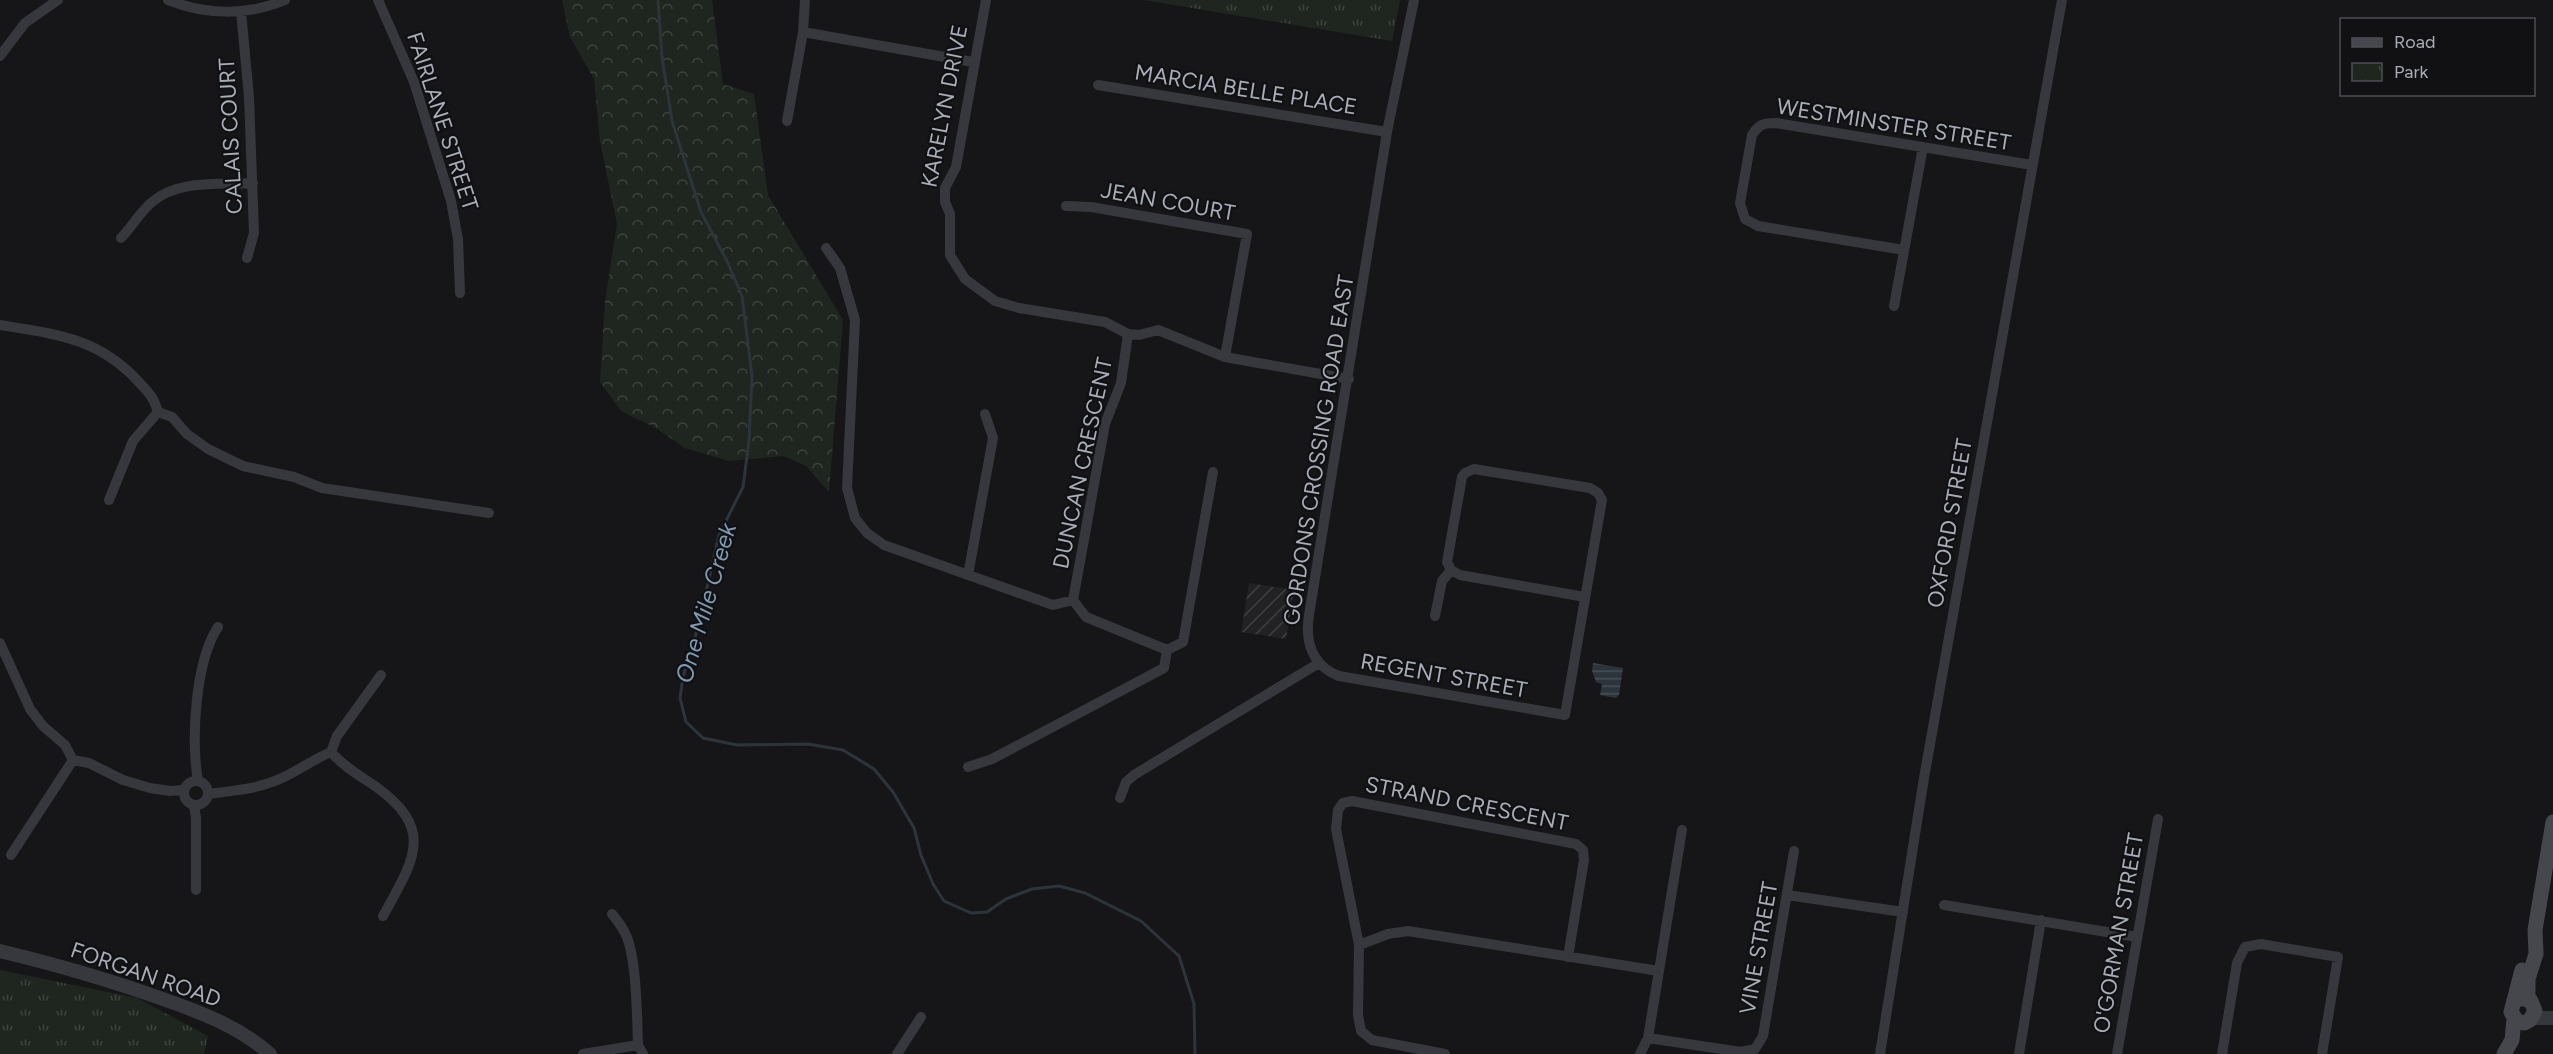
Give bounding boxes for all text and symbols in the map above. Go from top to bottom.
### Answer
legend [2340,18,2535,96]
street label: KARELYN DRIVE [915,22,973,190]
street label: FAIRLANE STREET [401,29,484,214]
text: Road [2394,31,2435,53]
street label: CALAIS COURT [213,57,248,215]
street label: MARCIA BELLE PLACE [1133,59,1359,120]
text: Park [2394,61,2429,83]
street label: WESTMINSTER STREET [1775,93,2013,156]
street label: JEAN COURT [1099,176,1237,227]
street label: GORDONS CROSSING ROAD EAST [1277,273,1360,627]
street label: DUNCAN CRESCENT [1047,355,1118,571]
street label: OXFORD STREET [1921,436,1978,610]
water label: One Mile Creek [669,518,743,686]
street label: REGENT STREET [1358,648,1529,703]
street label: STRAND CRESCENT [1363,771,1571,836]
street label: O'GORMAN STREET [2088,831,2149,1035]
street label: VINE STREET [1734,880,1783,1017]
street label: FORGAN ROAD [67,936,225,1013]

